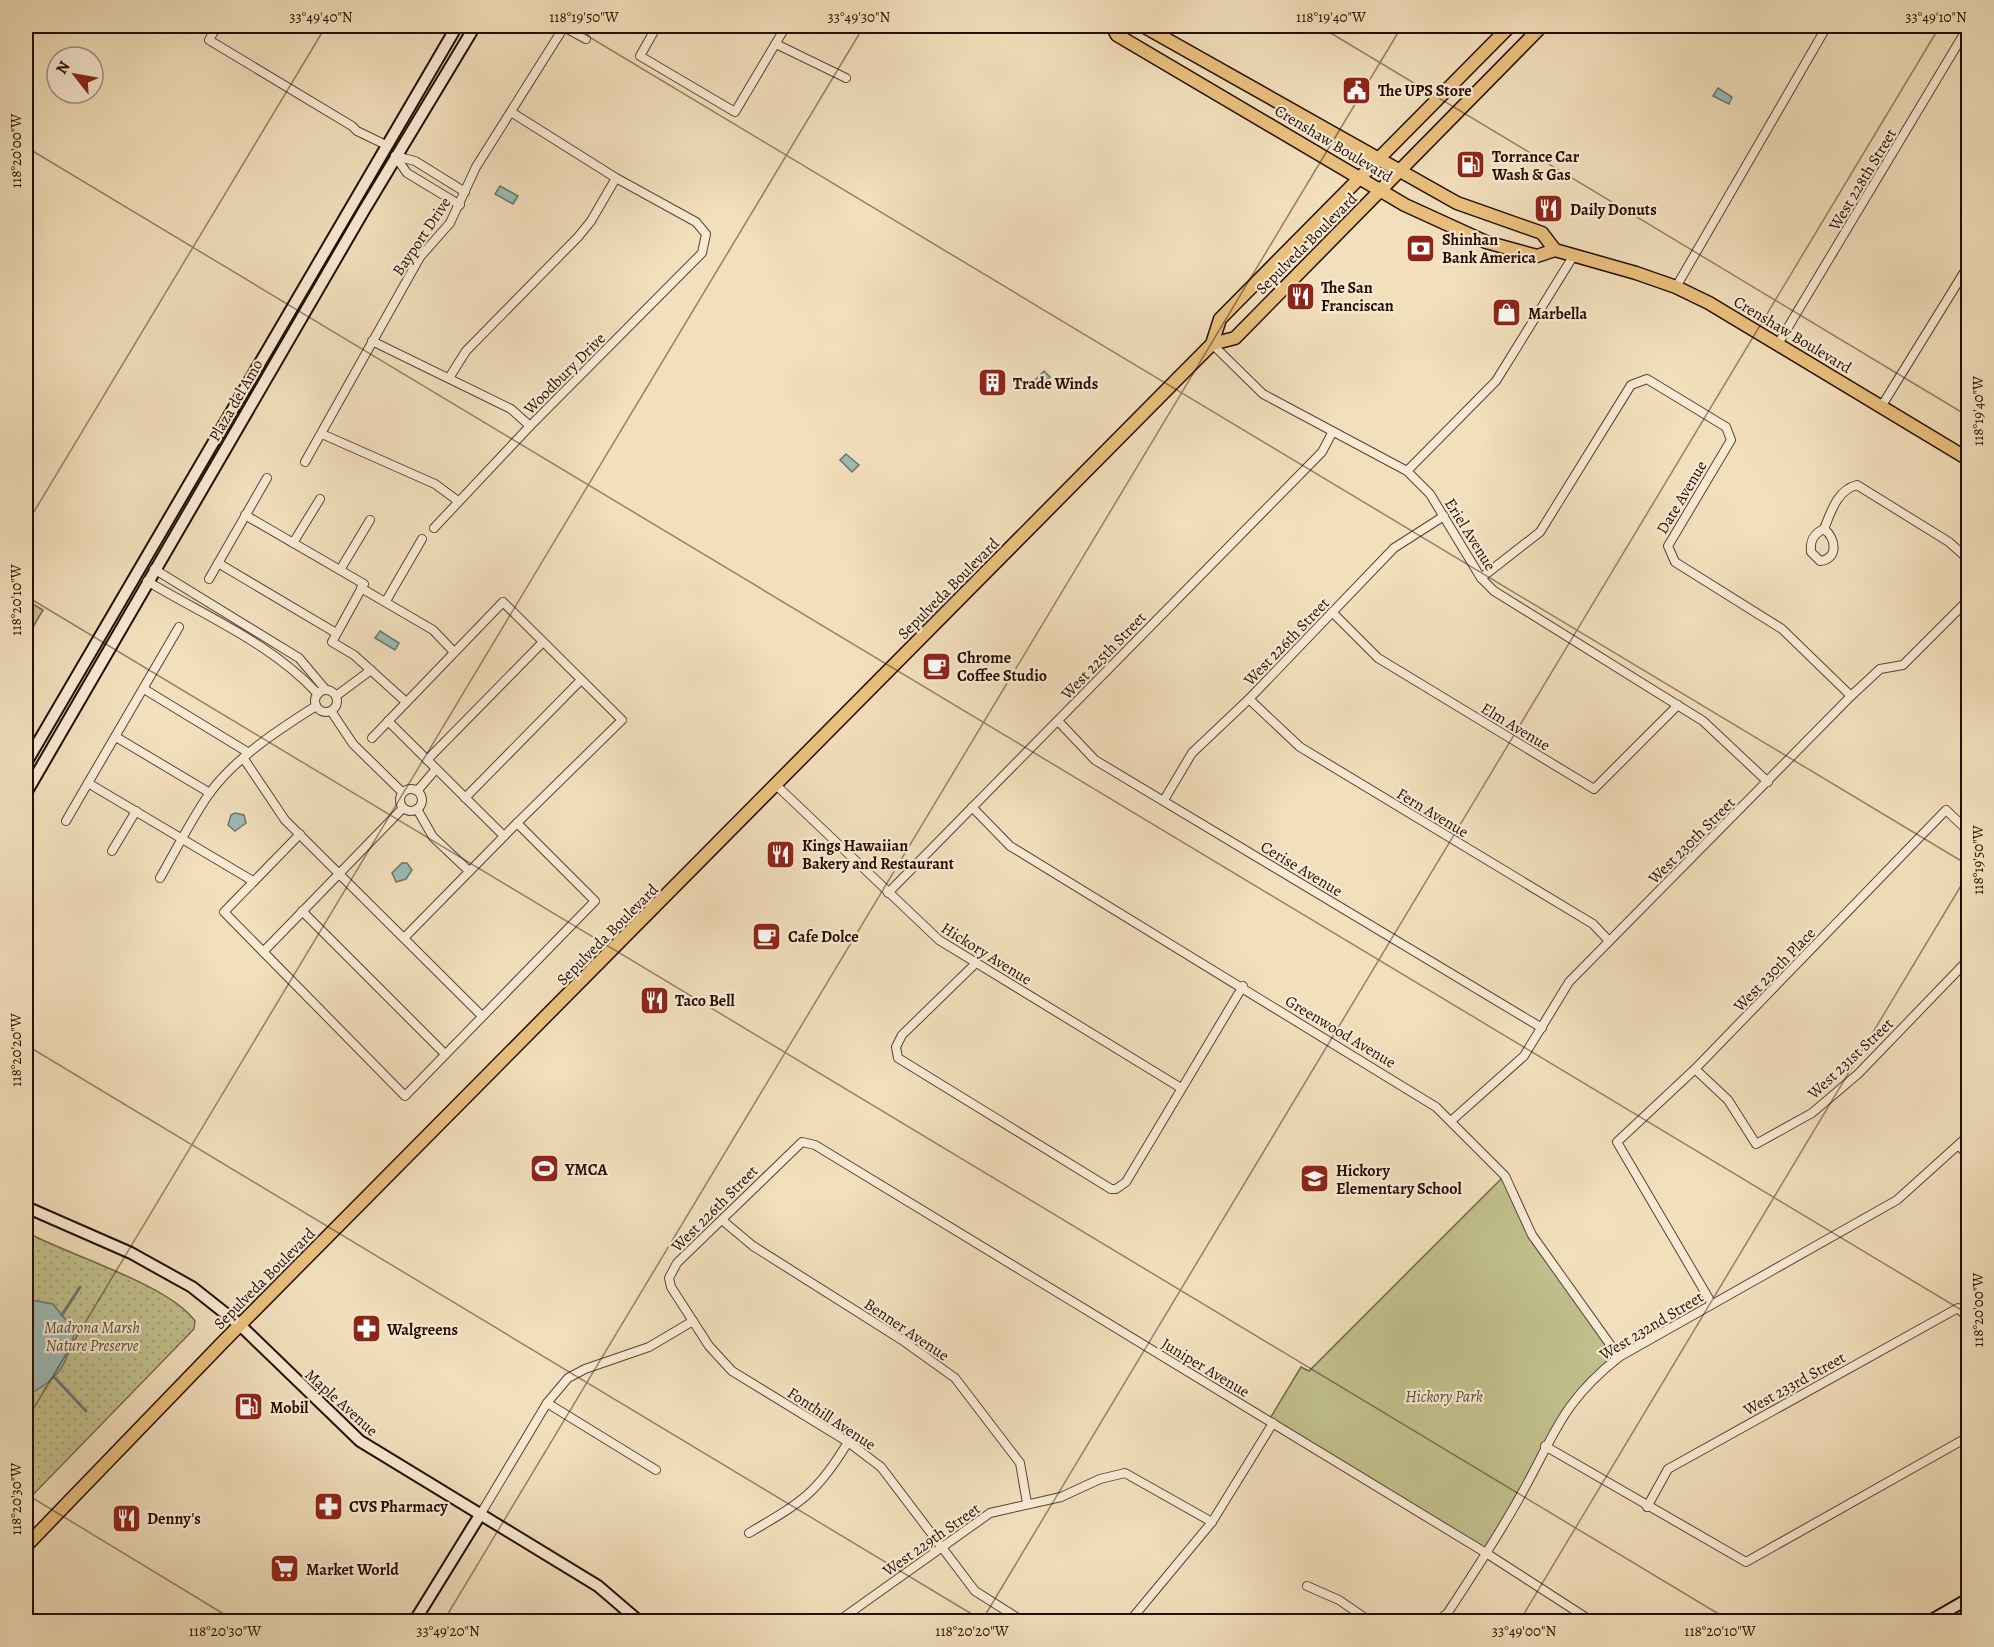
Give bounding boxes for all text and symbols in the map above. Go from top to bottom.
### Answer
text: 33°49'40"N [289,7,353,27]
text: 118°19'50"W [549,7,619,27]
text: 33°49'30"N [828,7,891,27]
text: 118°19'40"W [1296,7,1366,27]
text: 33°49'10"N [1905,7,1967,27]
north arrow [45,45,105,105]
text: N [51,57,76,78]
public building icon: The UPS Store [1341,74,1373,106]
place label: The UPS Store [1378,80,1472,102]
street label: Crenshaw Boulevard [1270,100,1397,188]
text: 118°20'00"W [6,114,26,188]
street label: West 228th Street [1823,125,1902,235]
place label: Torrance Car Wash & Gas [1491,146,1580,186]
fuel station icon: Torrance Car Wash & Gas [1455,149,1487,181]
street label: Sepulveda Boulevard [1251,188,1363,299]
street label: Bayport Drive [387,193,456,280]
restaurant icon: Daily Donuts [1533,193,1565,225]
place label: Daily Donuts [1570,199,1657,221]
place label: Shinhan Bank America [1442,229,1536,269]
bank icon: Shinhan Bank America [1405,232,1437,264]
place label: The San Franciscan [1321,277,1394,317]
restaurant icon: The San Franciscan [1284,280,1316,312]
street label: Crenshaw Boulevard [1729,291,1856,379]
shop icon: Marbella [1491,297,1523,329]
place label: Marbella [1528,303,1587,325]
street label: Woodbury Drive [518,328,611,420]
street label: Plaza del Amo [204,355,268,446]
building icon: Trade Winds [976,367,1008,399]
place label: Trade Winds [1013,373,1098,395]
text: 118°19'40"W [1968,376,1988,446]
street label: Date Avenue [1651,457,1712,538]
street label: Eriel Avenue [1439,494,1501,575]
street label: Sepulveda Boulevard [893,533,1005,644]
text: 118°20'10"W [6,564,26,636]
street label: West 226th Street [1238,593,1334,691]
street label: West 225th Street [1055,607,1151,705]
place label: Chrome Coffee Studio [957,647,1047,687]
cafe icon: Chrome Coffee Studio [920,650,952,682]
street label: Elm Avenue [1477,697,1554,756]
street label: Fern Avenue [1392,783,1473,843]
street label: West 230th Street [1643,792,1740,890]
text: 118°19'50"W [1968,825,1988,895]
place label: Kings Hawaiian Bakery and Restaurant [802,835,955,875]
street label: Cerise Avenue [1256,836,1347,902]
restaurant icon: Kings Hawaiian Bakery and Restaurant [765,838,797,870]
street label: Sepulveda Boulevard [552,879,664,990]
street label: Hickory Avenue [937,917,1036,991]
cafe icon: Cafe Dolce [751,920,783,952]
street label: West 230th Place [1728,923,1821,1017]
place label: Cafe Dolce [788,926,859,948]
restaurant icon: Taco Bell [638,984,670,1016]
place label: Taco Bell [675,990,735,1012]
street label: Greenwood Avenue [1281,990,1400,1074]
text: 118°20'20"W [6,1013,26,1087]
street label: West 231st Street [1802,1013,1898,1105]
sports icon: YMCA [528,1153,560,1185]
place label: YMCA [564,1159,608,1181]
street label: West 226th Street [666,1160,763,1258]
place label: Hickory Elementary School [1336,1160,1462,1200]
school or university icon: Hickory Elementary School [1299,1163,1331,1195]
street label: Sepulveda Boulevard [209,1223,321,1334]
text: 118°20'00"W [1968,1273,1988,1347]
street label: West 232nd Street [1595,1286,1708,1366]
street label: Benner Avenue [860,1293,953,1366]
pharmacy icon: Walgreens [350,1313,382,1345]
park label: Madrona Marsh Nature Preserve [44,1317,140,1357]
place label: Walgreens [386,1319,458,1341]
street label: Juniper Avenue [1157,1333,1254,1403]
street label: West 233rd Street [1739,1347,1850,1422]
street label: Maple Avenue [300,1364,383,1441]
street label: Fonthill Avenue [783,1382,880,1456]
park label: Hickory Park [1405,1386,1483,1408]
fuel station icon: Mobil [233,1391,265,1423]
place label: Mobil [270,1397,309,1419]
text: 118°20'30"W [6,1463,26,1535]
pharmacy icon: CVS Pharmacy [312,1490,344,1522]
place label: CVS Pharmacy [349,1496,448,1518]
street label: West 229th Street [878,1498,985,1582]
restaurant icon: Denny's [110,1502,142,1534]
place label: Denny's [147,1508,201,1530]
supermarket icon: Market World [269,1553,301,1585]
place label: Market World [306,1559,399,1581]
text: 118°20'30"W [189,1621,261,1641]
text: 33°49'20"N [416,1621,480,1641]
text: 118°20'20"W [935,1621,1009,1641]
text: 33°49'00"N [1492,1621,1556,1641]
text: 118°20'10"W [1684,1621,1756,1641]

